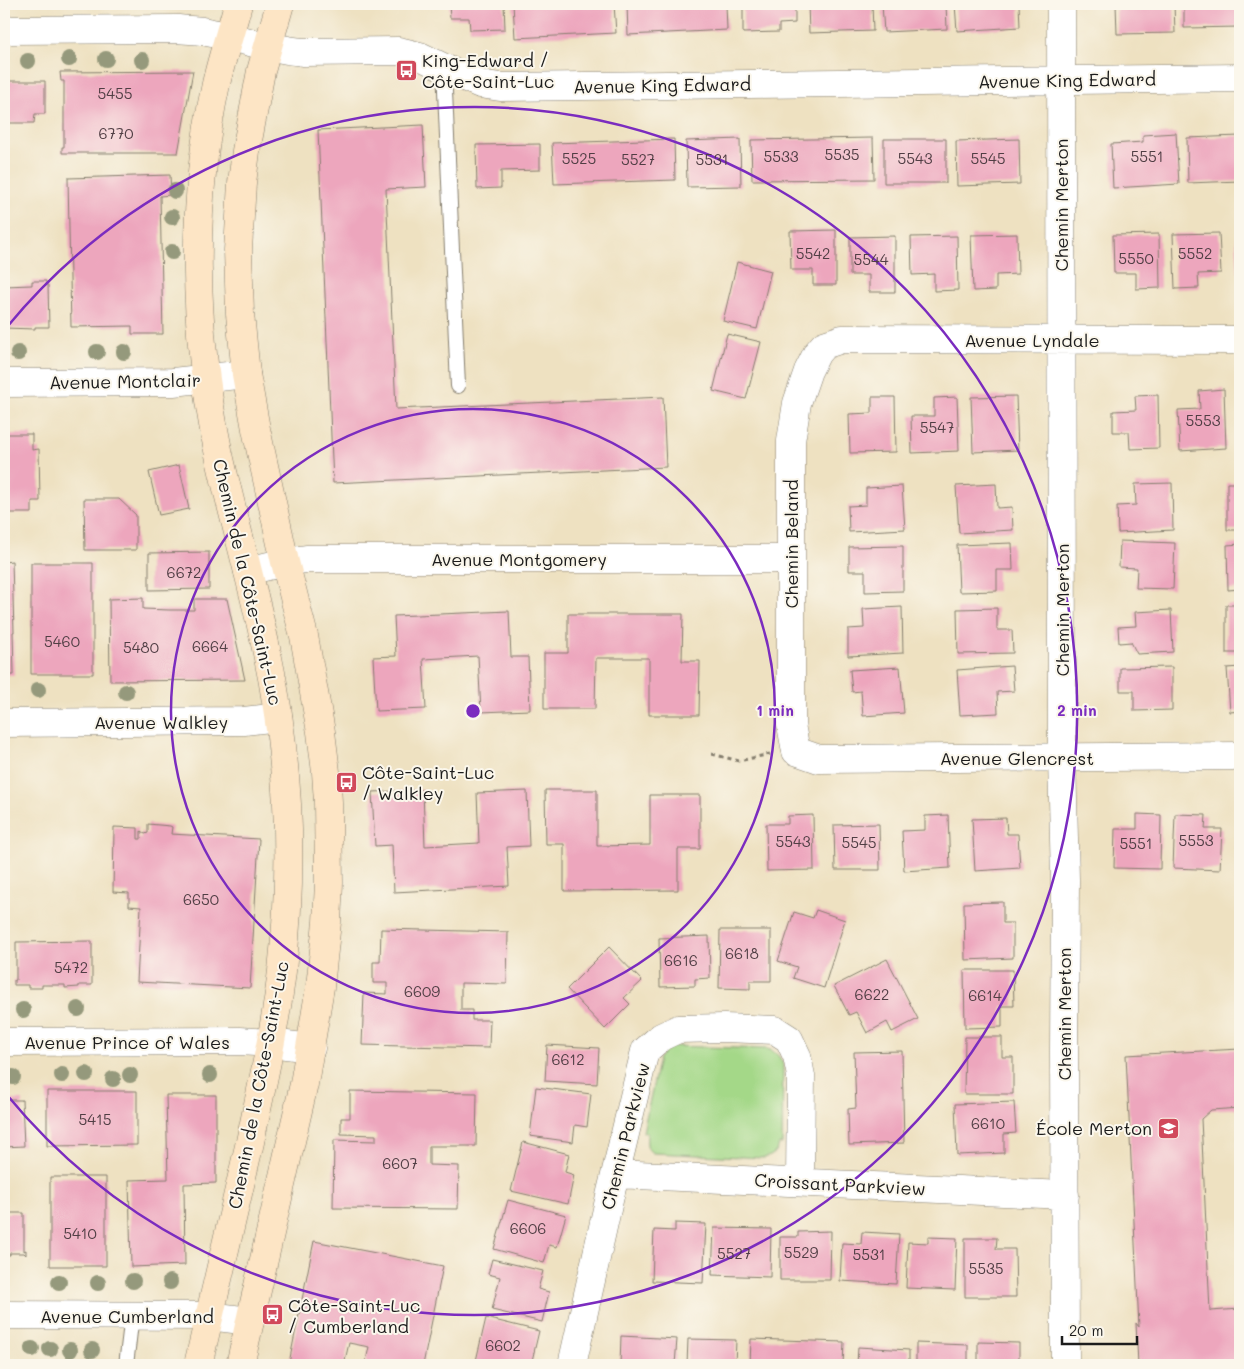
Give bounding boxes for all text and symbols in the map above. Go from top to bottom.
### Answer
place label: King-Edward / Côte-Saint-Luc [422,48,554,93]
bus stop icon: King-Edward / Côte-Saint-Luc [394,58,418,82]
street label: Avenue King Edward [978,66,1156,94]
street label: Avenue King Edward [573,71,751,99]
house number: 5455 [97,83,133,103]
house number: 6770 [99,123,134,143]
street label: Chemin Merton [1049,139,1073,271]
house number: 5535 [824,144,860,164]
house number: 5533 [763,146,799,166]
house number: 5551 [1131,146,1163,166]
house number: 5525 [562,148,596,168]
house number: 5543 [897,148,933,168]
house number: 5545 [970,148,1006,168]
house number: 5527 [621,149,655,169]
house number: 5531 [696,149,729,169]
house number: 5542 [796,243,830,263]
house number: 5552 [1178,243,1212,263]
house number: 5550 [1118,248,1154,268]
house number: 5544 [853,249,889,269]
street label: Avenue Lyndale [964,328,1100,352]
street label: Avenue Montclair [49,368,201,394]
house number: 5553 [1185,410,1221,430]
house number: 5547 [920,417,954,437]
street label: Chemin de la Côte-Saint-Luc [208,457,288,707]
street label: Chemin Beland [779,479,803,609]
street label: Chemin Merton [1050,544,1074,676]
street label: Avenue Montgomery [431,547,607,571]
house number: 6672 [167,562,201,582]
house number: 5460 [44,631,80,651]
house number: 6664 [192,636,228,656]
house number: 5480 [123,637,159,657]
text: 1 min [756,700,794,720]
text: 2 min [1057,700,1097,720]
centre of rings [464,702,482,720]
street label: Avenue Walkley [94,710,228,734]
street label: Avenue Glencrest [940,746,1094,770]
place label: Côte-Saint-Luc / Walkley [362,760,494,805]
bus stop icon: Côte-Saint-Luc / Walkley [334,770,358,794]
house number: 5553 [1178,830,1214,850]
house number: 5543 [775,831,811,851]
house number: 5545 [841,832,877,852]
house number: 5551 [1120,833,1152,853]
house number: 6650 [183,889,219,909]
house number: 6618 [725,943,759,963]
street label: Chemin Merton [1052,948,1076,1080]
house number: 6616 [664,950,698,970]
house number: 5472 [54,957,88,977]
street label: Chemin de la Côte-Saint-Luc [222,959,294,1211]
house number: 6609 [404,981,440,1001]
house number: 6622 [855,984,889,1004]
house number: 6614 [968,985,1002,1005]
street label: Avenue Prince of Wales [24,1030,230,1054]
house number: 6612 [551,1049,585,1069]
street label: Chemin Parkview [595,1060,655,1212]
house number: 5415 [78,1109,112,1129]
house number: 6610 [971,1113,1005,1133]
place label: École Merton [1036,1116,1152,1140]
school or university icon: École Merton [1156,1116,1180,1140]
house number: 6607 [382,1153,418,1173]
street label: Croissant Parkview [754,1168,926,1200]
house number: 6606 [510,1218,546,1238]
house number: 5410 [63,1223,97,1243]
house number: 5529 [784,1242,818,1262]
house number: 5527 [717,1243,751,1263]
house number: 5531 [853,1244,886,1264]
house number: 5535 [968,1258,1004,1278]
place label: Côte-Saint-Luc / Cumberland [288,1293,420,1338]
bus stop icon: Côte-Saint-Luc / Cumberland [260,1303,284,1327]
street label: Avenue Cumberland [40,1304,214,1328]
scale bar [1062,1314,1136,1346]
text: 20 m [1069,1320,1103,1340]
house number: 6602 [485,1335,521,1355]

